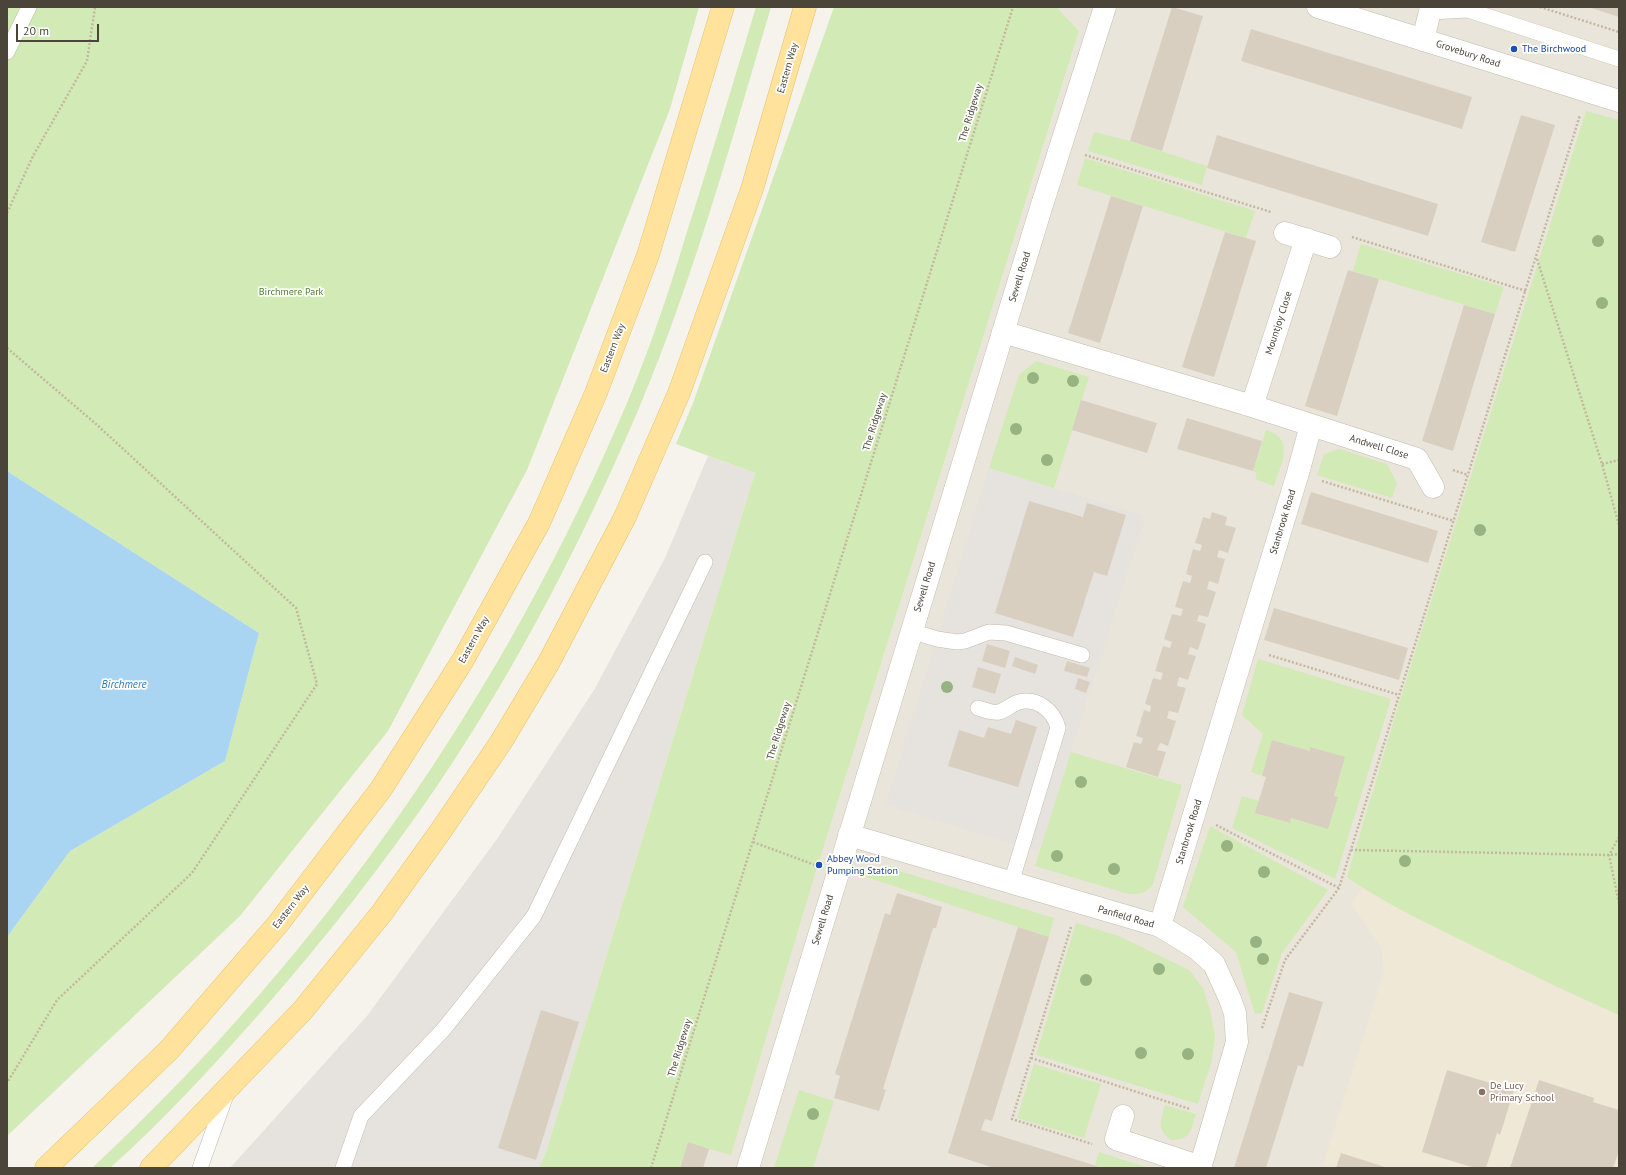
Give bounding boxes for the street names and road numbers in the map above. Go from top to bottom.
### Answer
street label: Grovebury Road [1434,38,1502,70]
street label: Eastern Way [775,41,801,95]
street label: The Ridgeway [956,83,986,143]
street label: Sewell Road [1007,250,1033,304]
street label: Mountjoy Close [1263,290,1295,356]
street label: Eastern Way [598,322,628,374]
street label: The Ridgeway [860,392,890,452]
street label: Andwell Close [1348,432,1410,462]
street label: Stanbrook Road [1267,488,1299,556]
street label: Sewell Road [912,560,938,614]
street label: Eastern Way [456,614,492,666]
street label: The Ridgeway [764,701,794,761]
street label: Stanbrook Road [1173,798,1205,866]
street label: Eastern Way [270,883,312,931]
street label: Sewell Road [810,893,836,947]
street label: Panfield Road [1096,903,1156,931]
street label: The Ridgeway [665,1018,695,1078]

